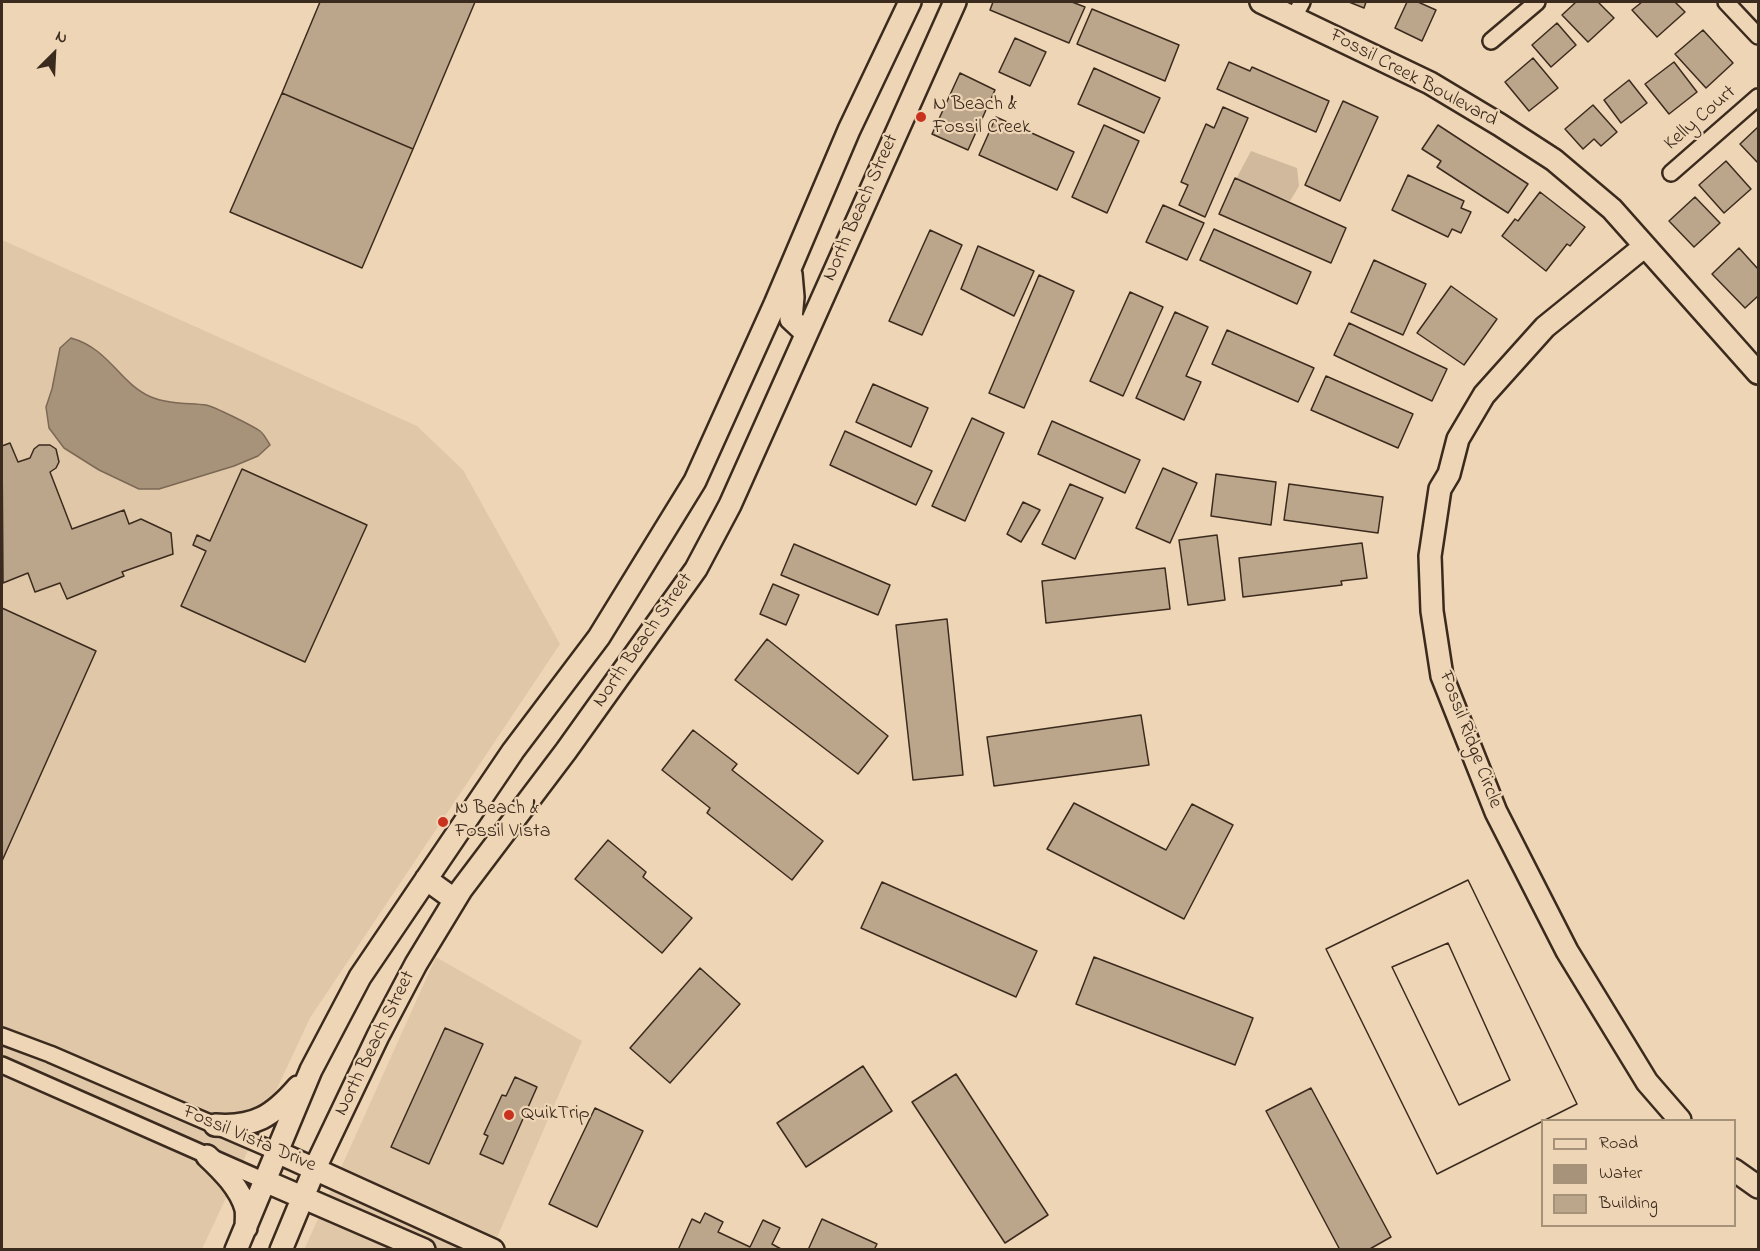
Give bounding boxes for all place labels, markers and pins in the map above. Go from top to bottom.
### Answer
place label: N Beach & Fossil Creek [933,94,1031,141]
marker: N Beach & Fossil Creek [914,110,928,124]
place label: N Beach & Fossil Vista [455,798,551,845]
marker: N Beach & Fossil Vista [436,815,450,829]
place label: QuikTrip [521,1103,590,1127]
marker: QuikTrip [502,1108,516,1122]

